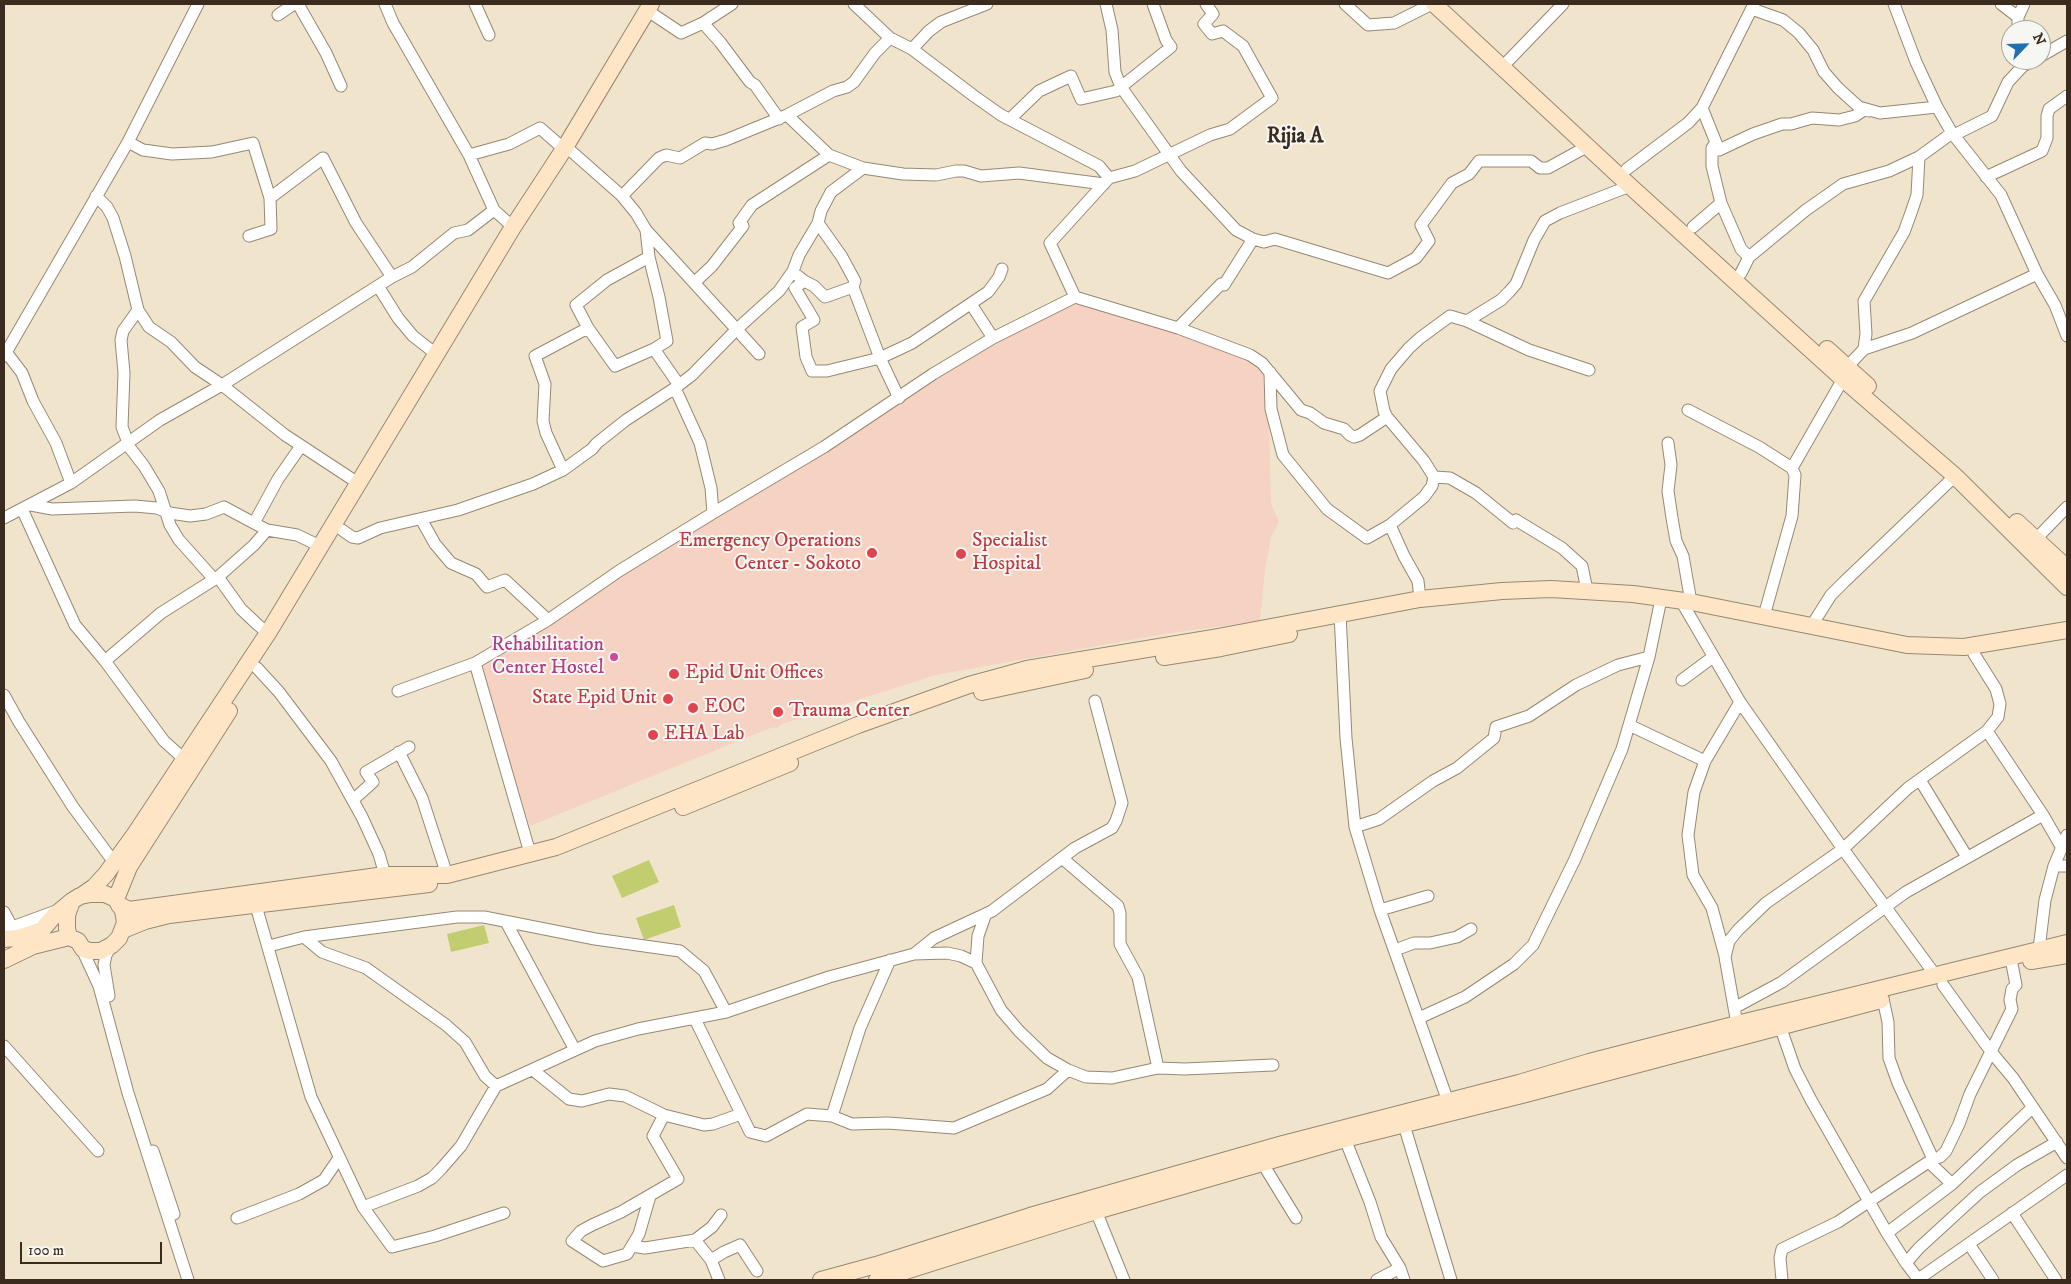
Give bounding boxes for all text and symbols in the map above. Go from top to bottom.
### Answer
north arrow [2001,20,2051,70]
text: N [2028,30,2049,48]
district label: Rijia A [1267,125,1323,151]
place label: Emergency Operations Center - Sokoto [679,530,861,577]
place label: Specialist Hospital [972,530,1047,577]
marker: Emergency Operations Center - Sokoto [865,546,879,560]
marker: Specialist Hospital [954,547,968,561]
place label: Rehabilitation Center Hostel [491,634,604,681]
marker: Rehabilitation Center Hostel [608,651,620,663]
place label: Epid Unit Offices [685,662,823,686]
marker: Epid Unit Offices [667,667,681,681]
place label: State Epid Unit [532,687,657,711]
marker: State Epid Unit [661,692,675,706]
place label: EOC [704,696,746,720]
place label: Trauma Center [789,700,910,724]
marker: EOC [686,701,700,715]
marker: Trauma Center [771,705,785,719]
place label: EHA Lab [664,723,744,747]
marker: EHA Lab [646,728,660,742]
scale bar [22,1232,165,1264]
text: 100 m [28,1241,64,1260]

